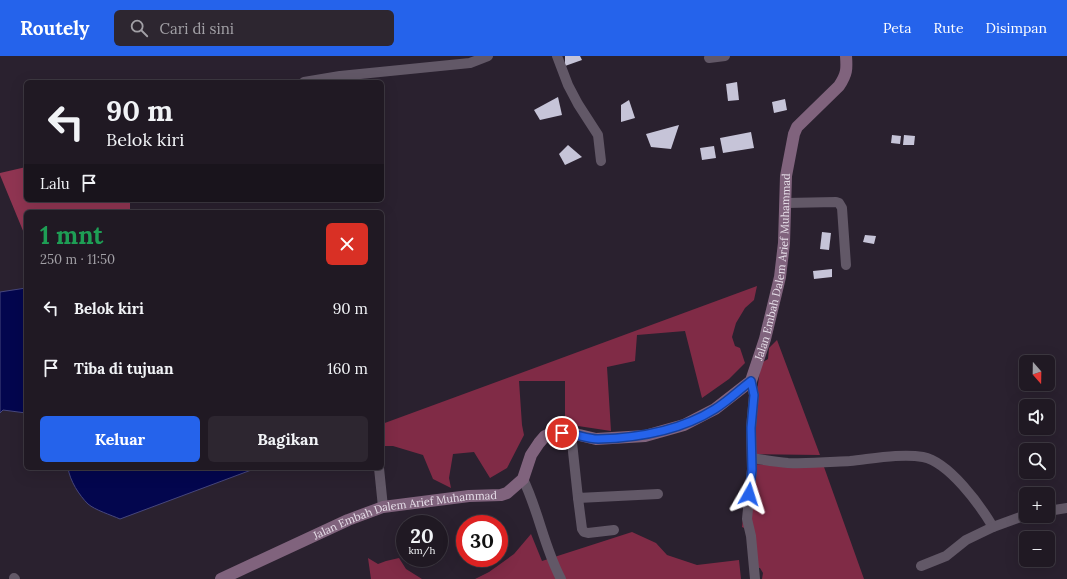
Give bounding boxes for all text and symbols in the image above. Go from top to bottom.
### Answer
search box [114,10,394,46]
text: Routely [20,16,90,40]
icon: search [128,17,150,39]
text: Cari di sini [160,19,234,38]
text: Peta [883,19,911,37]
text: Rute [933,19,964,37]
text: Disimpan [986,19,1047,37]
text: 90 m [106,93,173,129]
icon: left [40,96,92,148]
text: Belok kiri [106,128,184,151]
icon: arrive [78,172,100,194]
street label: Jalan Embah Dalem Arief Muhammad [751,173,793,363]
text: Lalu [40,174,70,193]
text: 1 mnt [40,220,103,251]
button: close [326,223,368,265]
text: 250 m · 11:50 [40,251,115,268]
icon: left [40,297,62,319]
text: Belok kiri [74,299,144,318]
text: 90 m [333,299,368,318]
north arrow [1019,355,1055,391]
map controls [1019,355,1055,567]
icon: arrive [40,357,62,379]
text: Tiba di tujuan [74,359,173,378]
text: 160 m [327,359,368,378]
button: sound [1019,399,1055,435]
button: Keluar [40,416,200,462]
button: Bagikan [208,416,368,462]
pin [545,416,579,450]
icon: arrive [551,422,573,444]
button: search [1019,443,1055,479]
position arrow [728,473,770,515]
button: + [1019,487,1055,523]
street label: Jalan Embah Dalem Arief Muhammad [310,488,498,543]
speed limit sign: 30 [456,515,508,567]
text: 20 [410,523,434,548]
button: − [1019,531,1055,567]
text: km/h [408,544,436,557]

